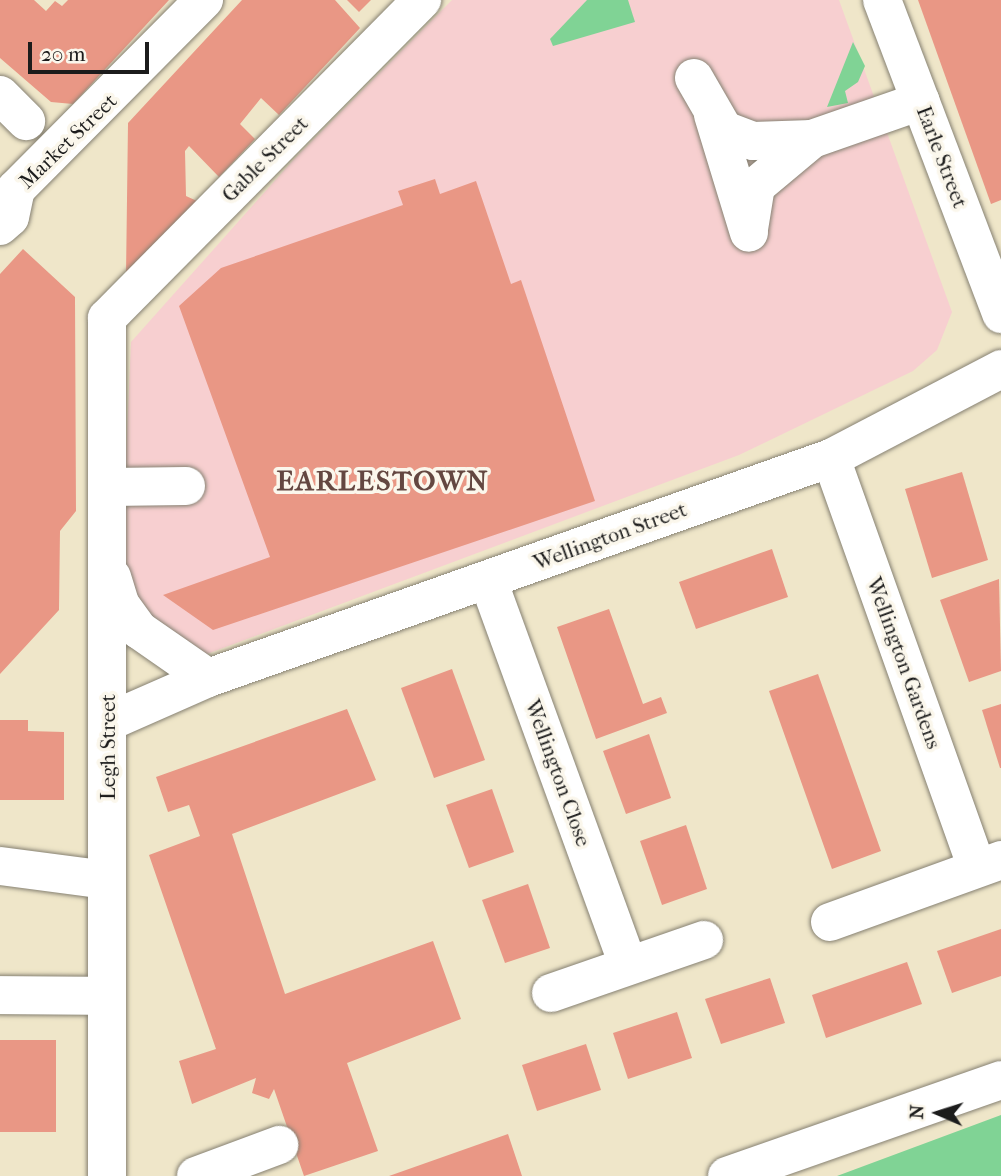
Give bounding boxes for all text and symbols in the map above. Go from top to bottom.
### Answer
scale bar [32,28,152,72]
text: 20 m [41,42,85,66]
street label: Market Street [14,88,122,194]
street label: Earle Street [911,102,973,212]
street label: Gable Street [217,111,313,207]
district label: EARLESTOWN [278,464,488,498]
street label: Wellington Street [530,497,690,575]
street label: Wellington Gardens [861,574,947,752]
street label: Legh Street [95,694,121,800]
street label: Wellington Close [520,696,596,850]
north arrow [903,1078,973,1148]
text: N [906,1104,928,1120]

